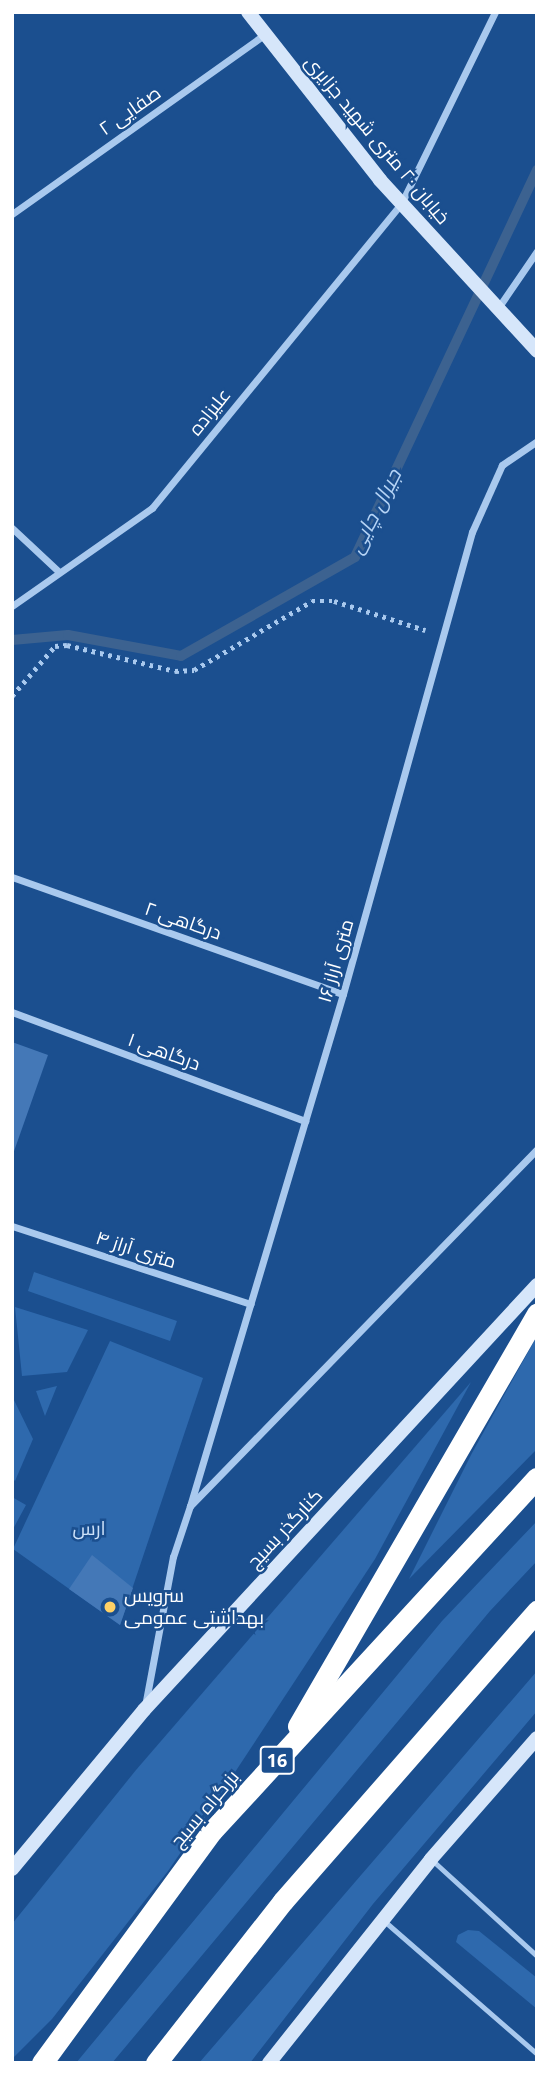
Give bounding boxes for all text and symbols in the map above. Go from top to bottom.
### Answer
street label: خیابان ۲۰ متری شهید جزایری [300,51,454,229]
street label: صفایی ۲ [95,82,165,140]
street label: علیزاده [184,384,236,440]
water label: جیرال چایی [342,465,406,557]
street label: درگاهی ۲ [142,897,224,945]
street label: ۱۶ متری آراز [313,917,359,1005]
street label: درگاهی ۱ [125,1028,203,1076]
street label: ۴ متری آراز [93,1226,179,1274]
street label: کنارگذر بسیج [243,1485,327,1573]
park label: ارس [72,1518,106,1540]
place label: سرویس بهداشتی عمومی [124,1585,264,1629]
marker: سرویس بهداشتی عمومی [102,1599,118,1615]
road number: 16 [260,1745,294,1774]
street label: بزرگراه بسیج [166,1766,244,1852]

